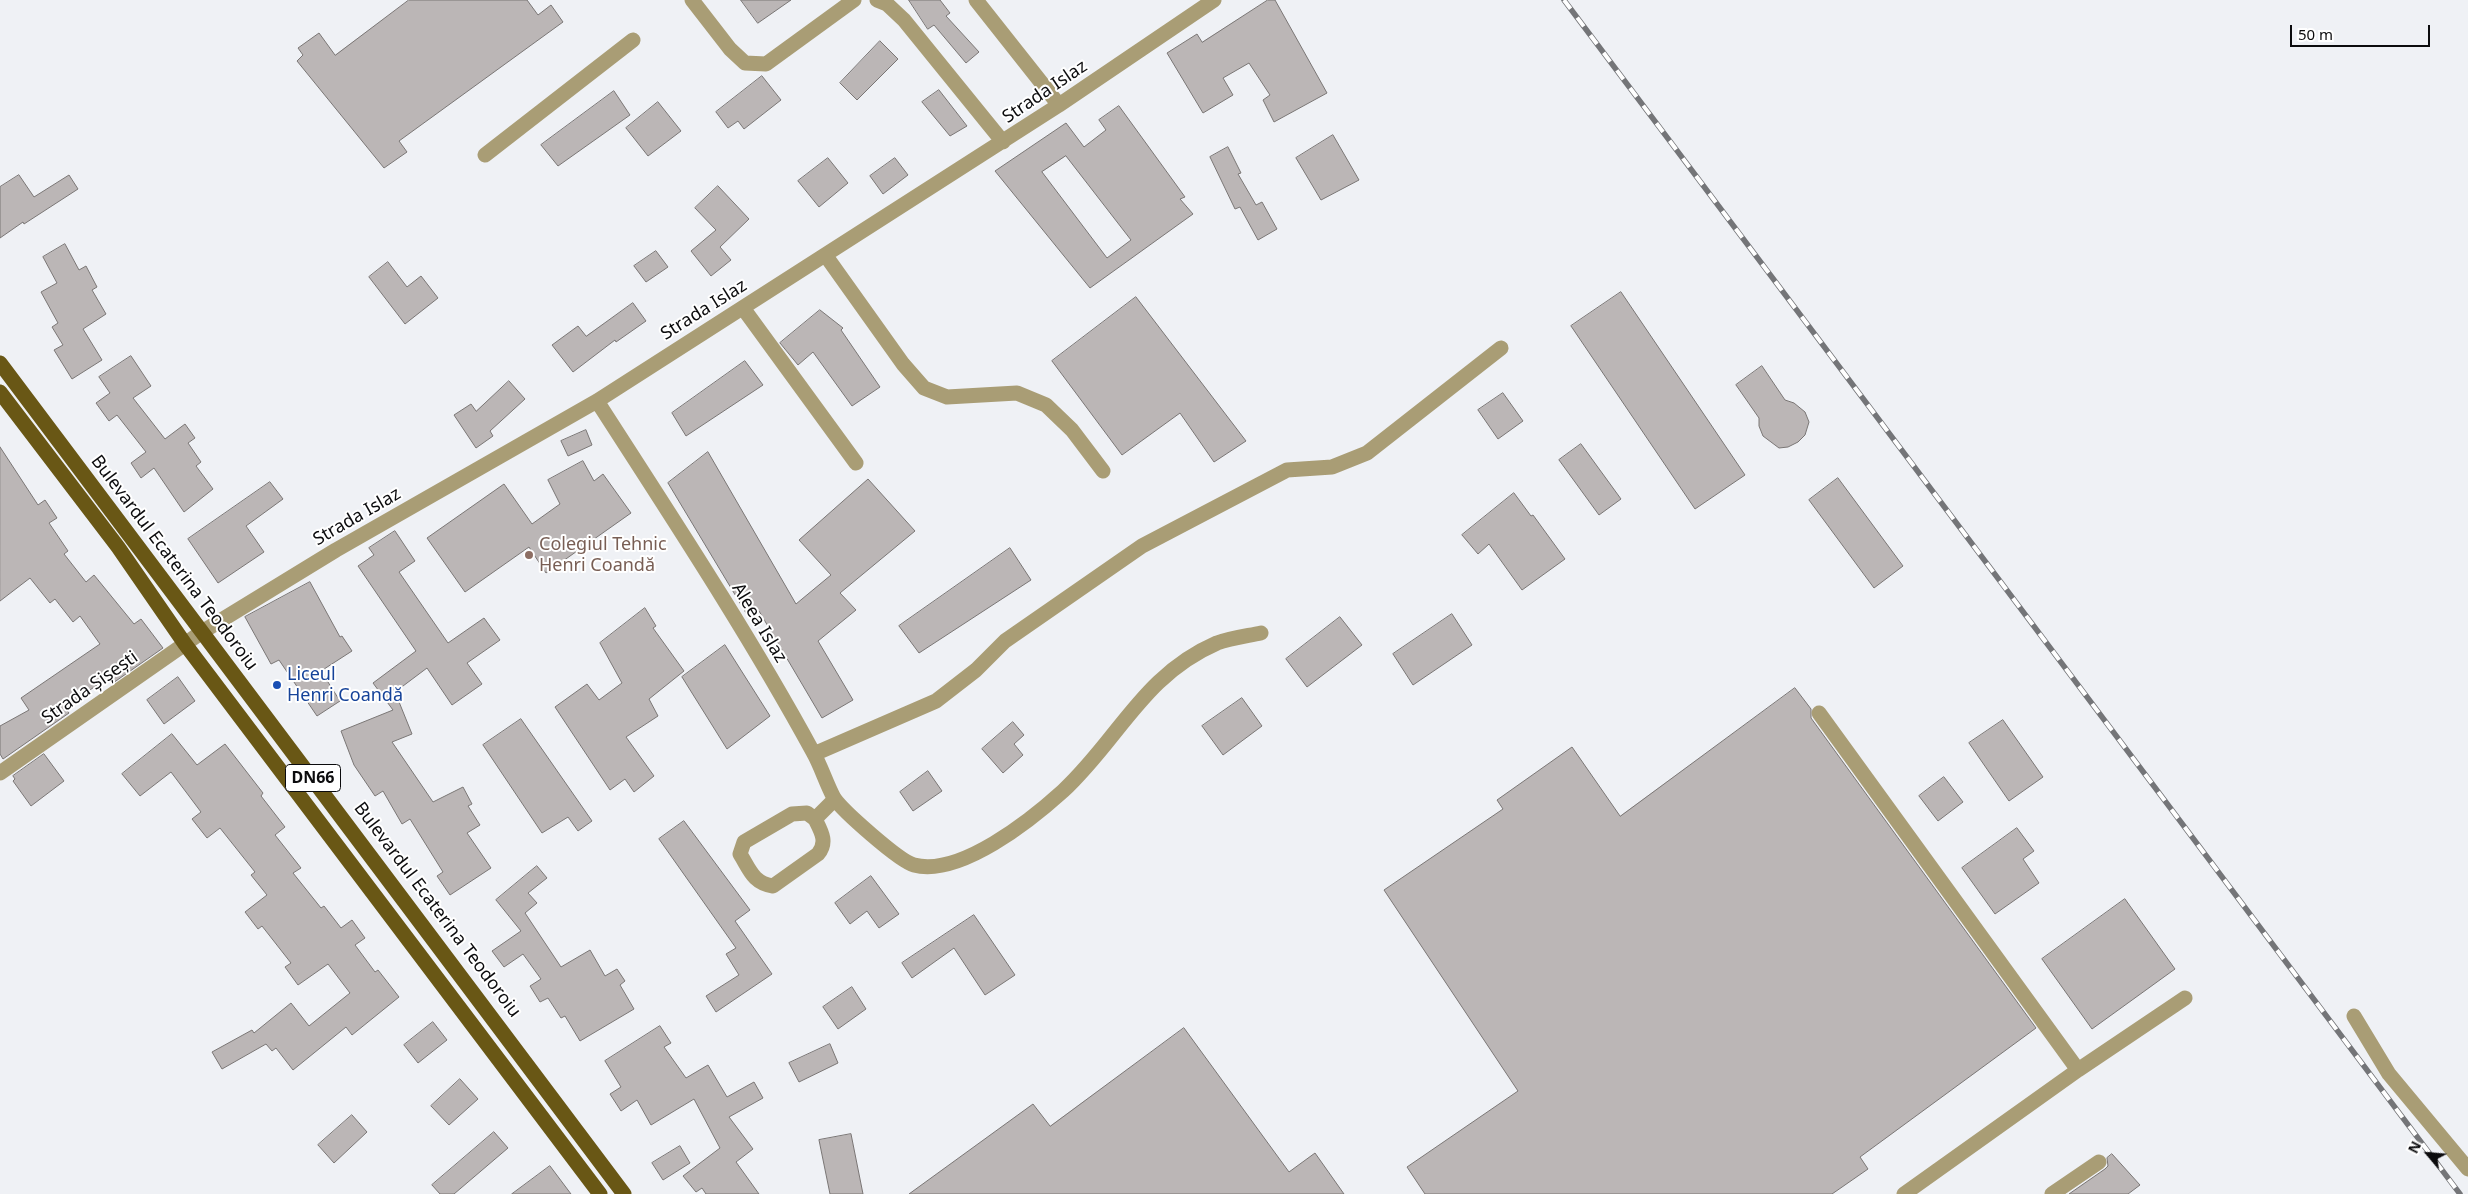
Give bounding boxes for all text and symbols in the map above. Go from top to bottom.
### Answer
scale bar [2293,15,2433,47]
text: 50 m [2298,24,2333,44]
street label: Strada Islaz [999,56,1091,128]
street label: Strada Islaz [657,275,751,345]
street label: Bulevardul Ecaterina Teodoroiu [86,451,262,675]
street label: Strada Islaz [309,483,405,551]
place label: Colegiul Tehnic Henri Coandă [539,534,667,576]
marker: Colegiul Tehnic Henri Coandă [523,549,535,561]
street label: Aleea Islaz [727,579,791,667]
street label: Strada Șișești [38,647,142,729]
place label: Liceul Henri Coandă [287,664,403,706]
marker: Liceul Henri Coandă [271,679,283,691]
road number: DN66 [286,764,340,791]
street label: Bulevardul Ecaterina Teodoroiu [349,798,525,1022]
north arrow [2403,1129,2453,1179]
text: N [2403,1138,2425,1156]

